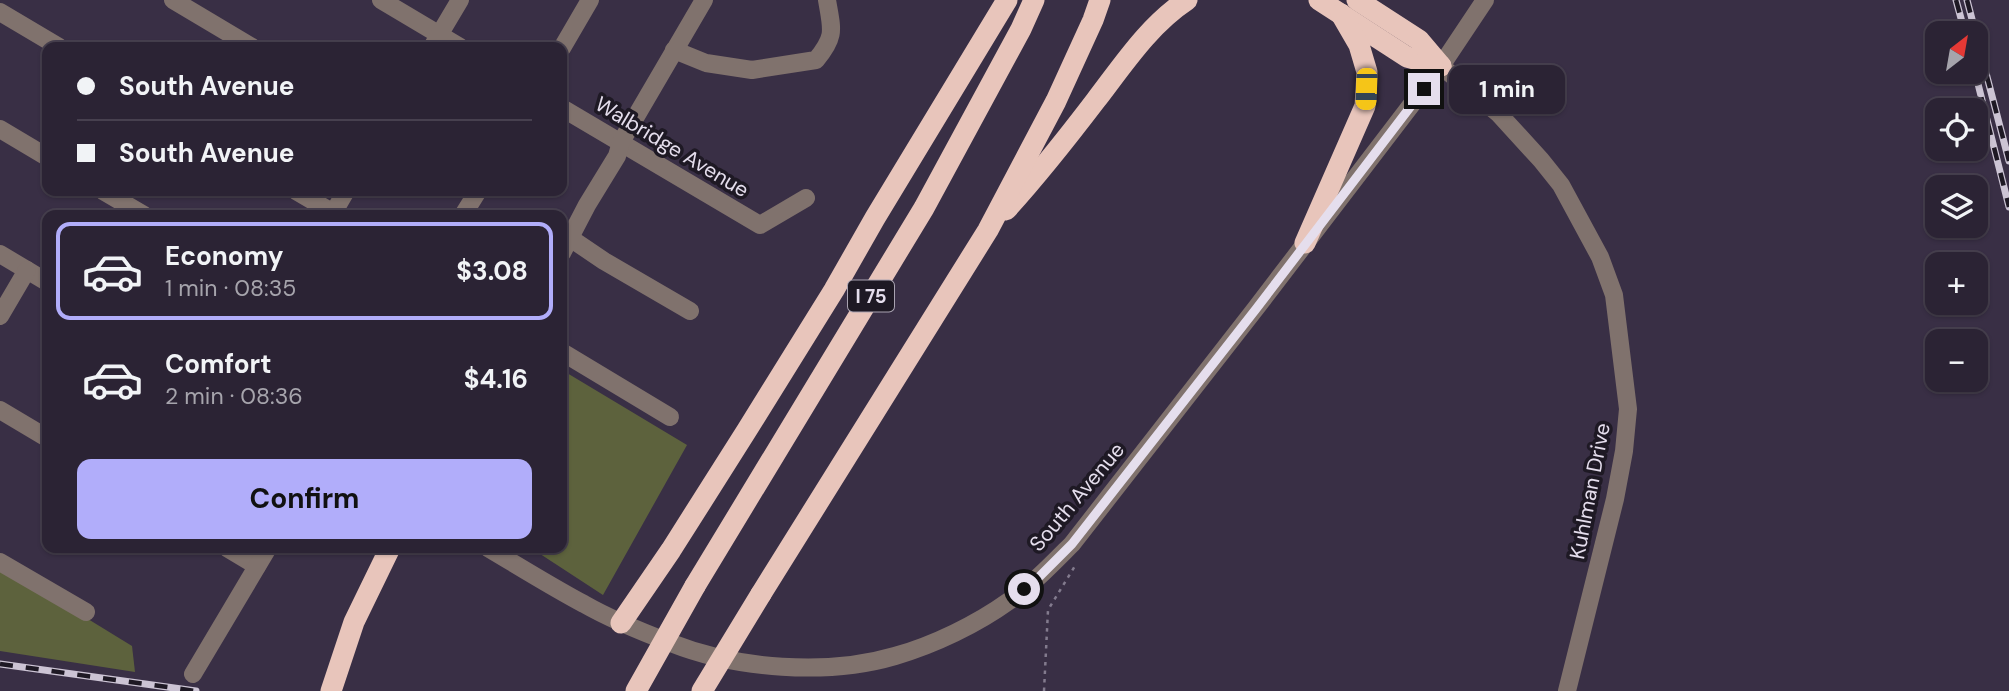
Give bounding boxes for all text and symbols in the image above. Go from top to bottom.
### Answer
north arrow [1925,21,1988,84]
map controls [1925,21,1988,392]
callout: 1 min [1448,64,1564,114]
car [1355,68,1378,110]
text: South Avenue [119,69,294,103]
route end [1408,73,1440,105]
text: 1 min [1479,74,1535,104]
street label: Walbridge Avenue [590,90,754,204]
button: locate [1925,98,1988,161]
text: South Avenue [119,136,294,170]
button: layers [1925,175,1988,238]
text: Economy [165,239,283,273]
icon: car [81,240,144,303]
button: + [1925,252,1988,315]
text: $3.08 [456,254,528,288]
text: 1 min · 08:35 [165,273,296,303]
road number: I 75 [848,280,894,312]
button: − [1925,329,1988,392]
text: Comfort [165,347,271,381]
icon: car [81,348,144,411]
text: $4.16 [464,362,528,396]
text: 2 min · 08:36 [165,381,303,411]
street label: Kuhlman Drive [1563,420,1617,562]
street label: South Avenue [1023,437,1131,557]
button: Confirm [77,459,532,539]
route start [1008,573,1040,605]

